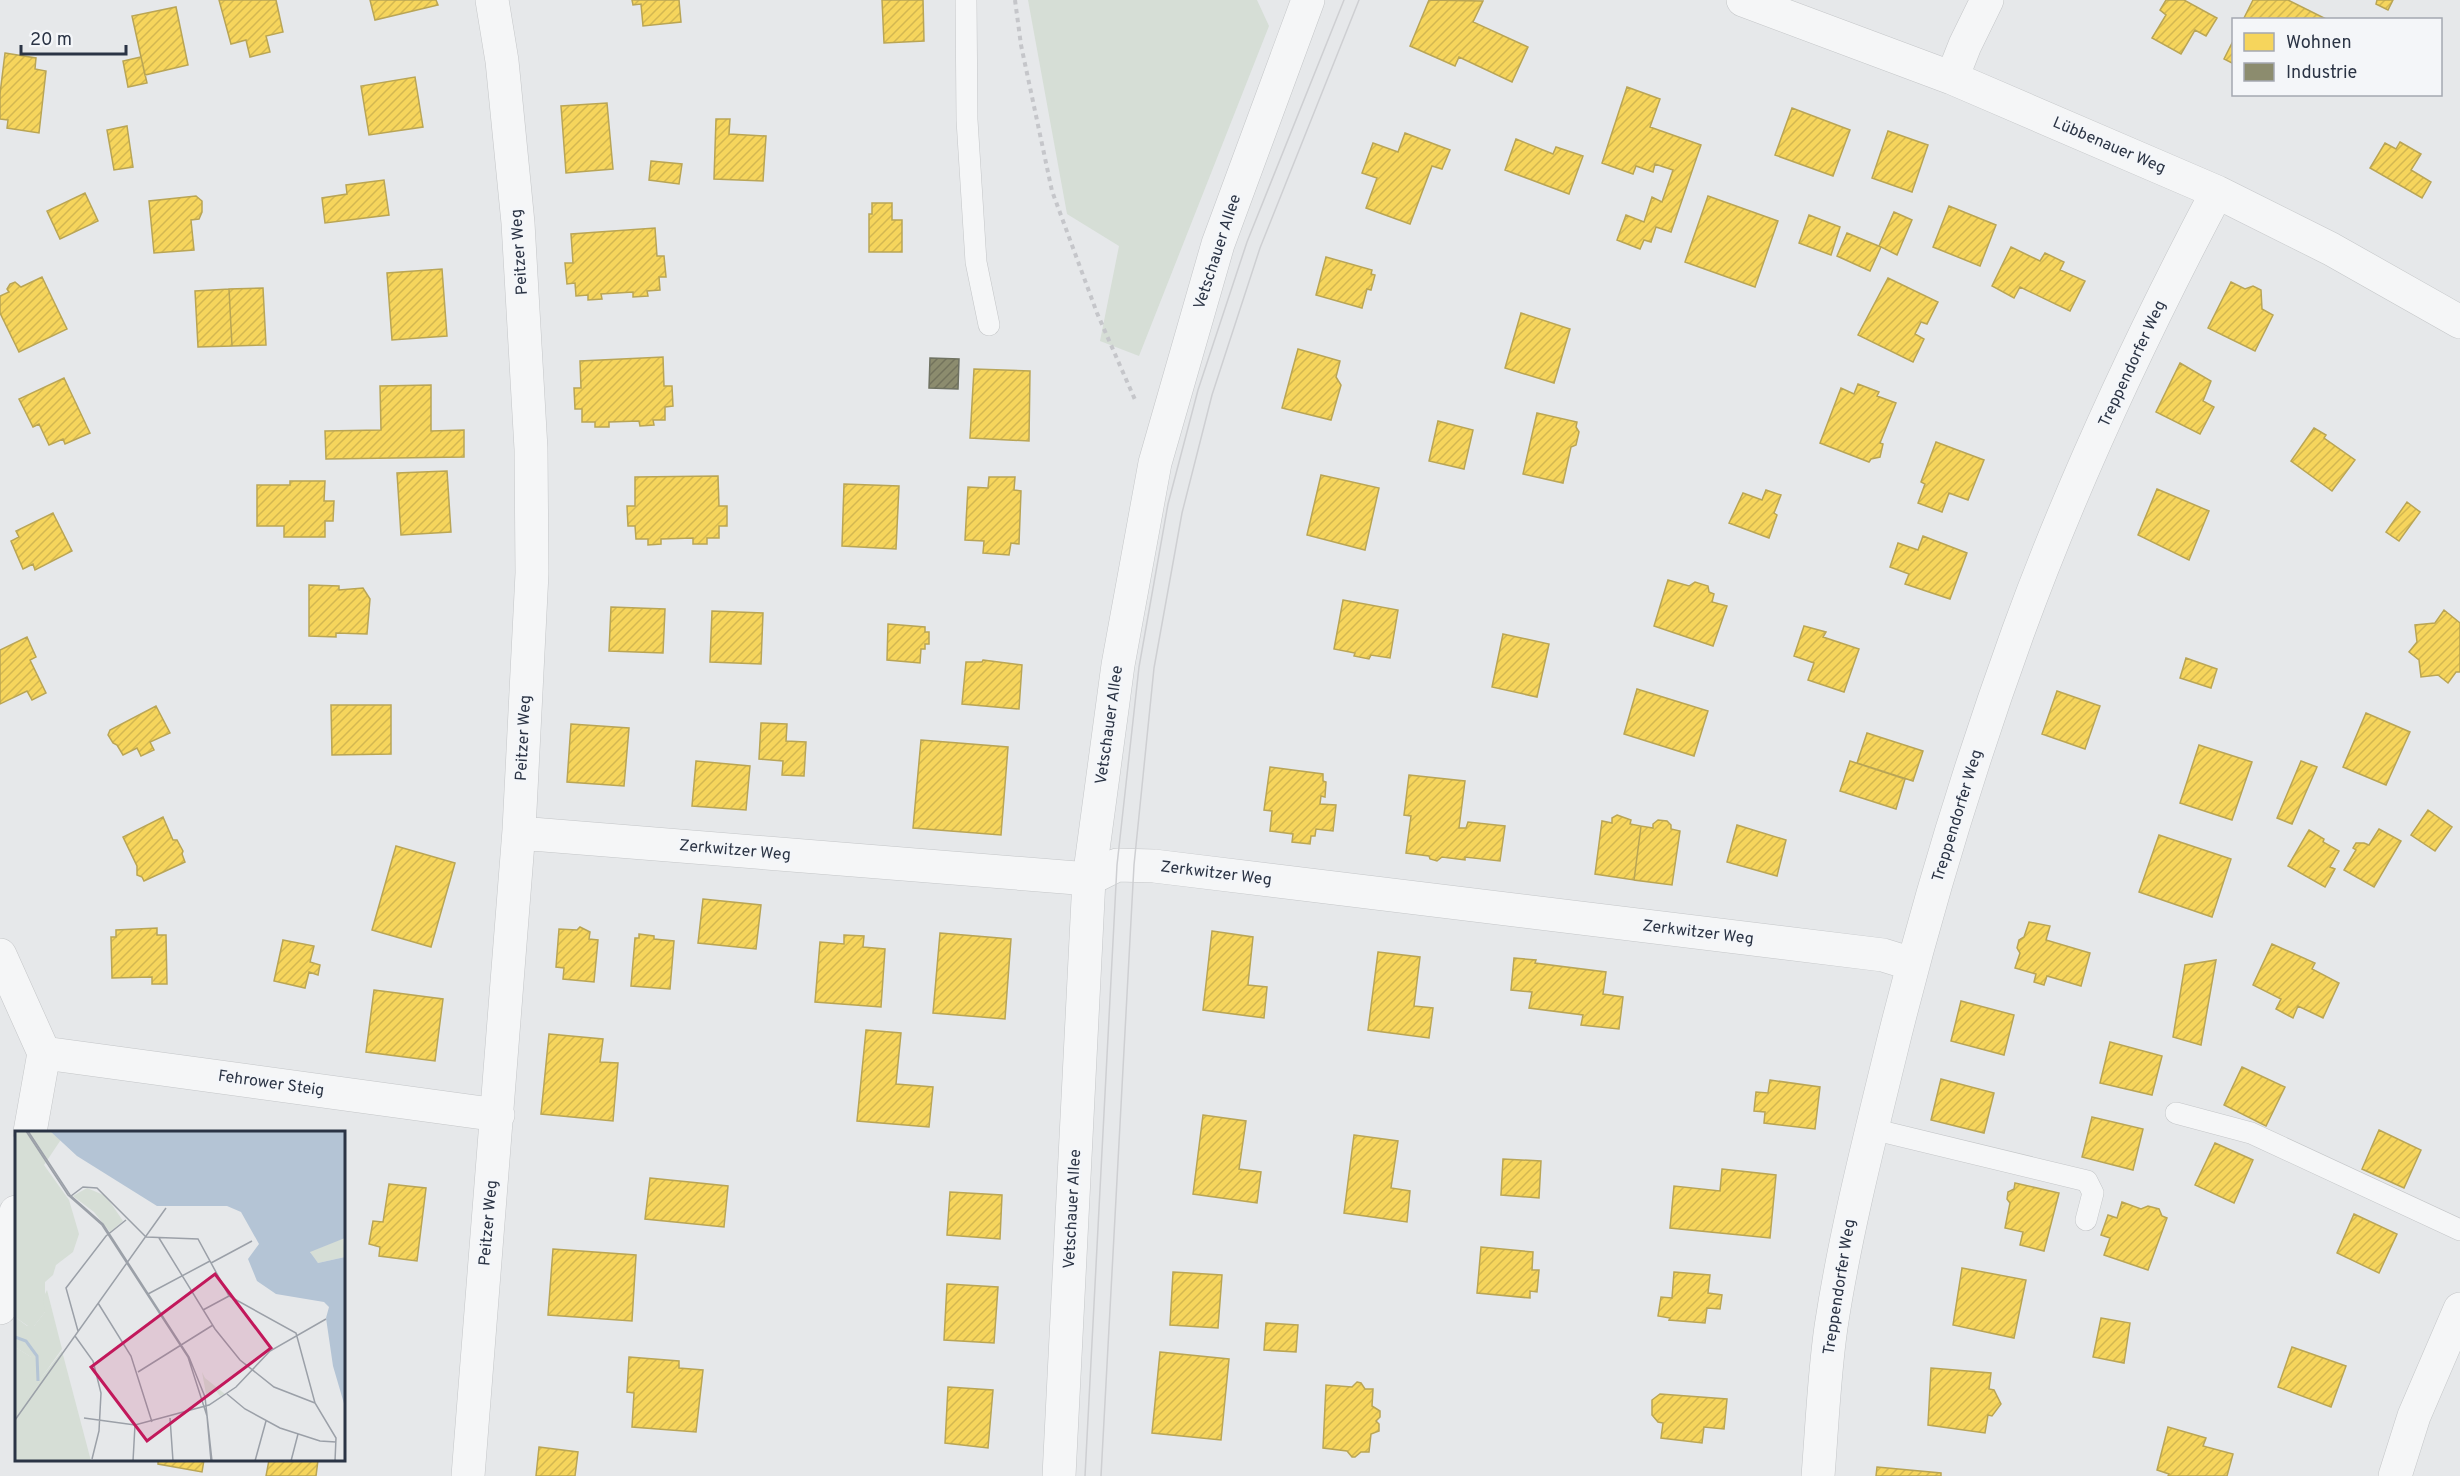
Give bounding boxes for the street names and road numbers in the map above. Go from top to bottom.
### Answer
street label: Lübbenauer Weg [2049,113,2169,179]
street label: Vetschauer Allee [1190,192,1246,312]
street label: Peitzer Weg [507,208,533,296]
street label: Treppendorfer Weg [2095,298,2171,430]
street label: Vetschauer Allee [1092,664,1128,786]
street label: Peitzer Weg [512,694,536,782]
street label: Treppendorfer Weg [1928,747,1988,885]
street label: Zerkwitzer Weg [678,836,792,866]
street label: Zerkwitzer Weg [1159,857,1273,891]
street label: Zerkwitzer Weg [1641,916,1755,950]
street label: Fehrower Steig [217,1067,325,1101]
street label: Vetschauer Allee [1060,1149,1086,1269]
street label: Peitzer Weg [475,1179,503,1267]
street label: Treppendorfer Weg [1819,1218,1861,1356]

